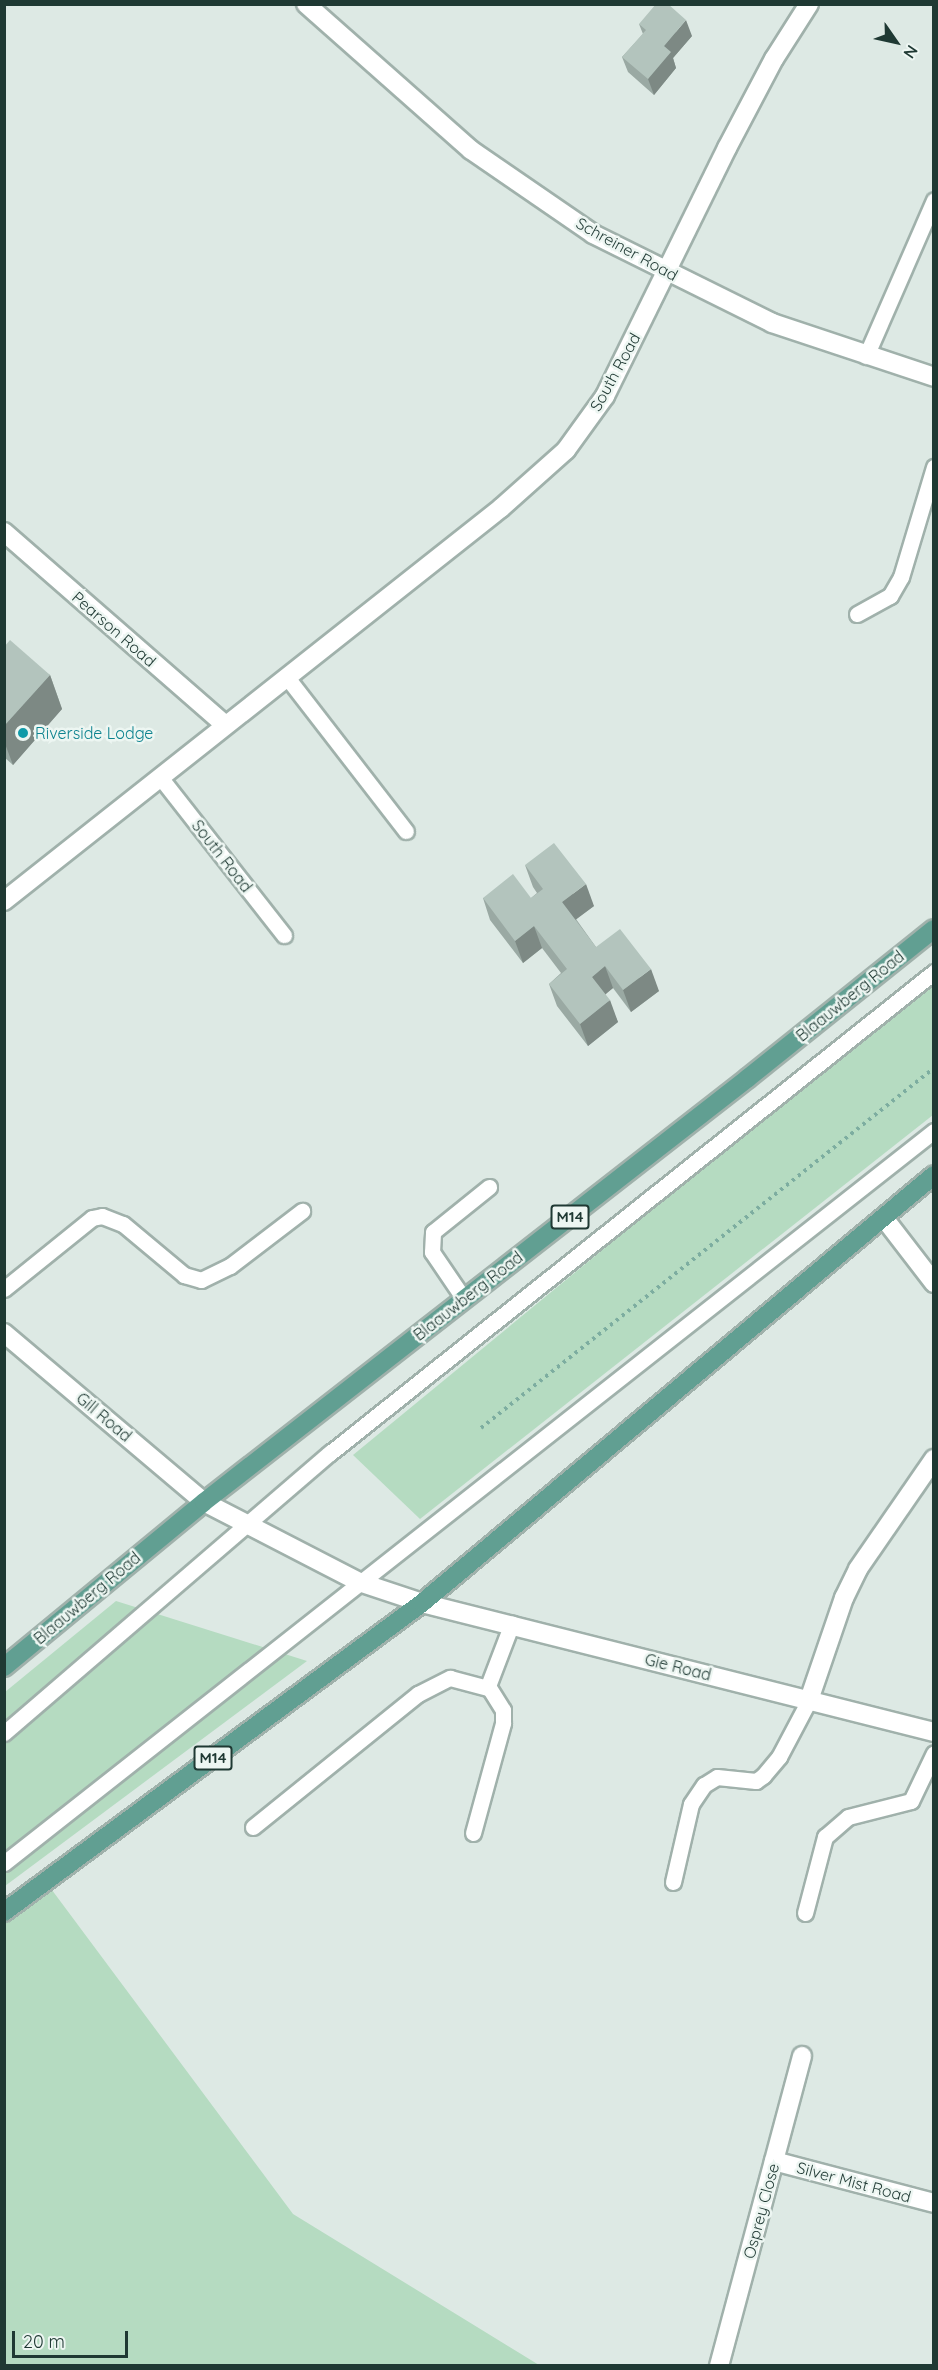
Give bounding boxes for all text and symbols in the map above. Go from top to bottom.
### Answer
north arrow [866,12,926,72]
text: N [899,42,923,63]
street label: Schreiner Road [573,213,681,285]
street label: South Road [586,330,644,414]
street label: Pearson Road [68,587,160,671]
place label: Riverside Lodge [35,723,153,743]
marker: Riverside Lodge [16,726,30,740]
street label: South Road [188,816,256,896]
street label: Blaauwberg Road [792,947,908,1045]
road number: M14 [550,1205,590,1229]
street label: Blaauwberg Road [410,1247,526,1345]
street label: Gill Road [73,1388,135,1446]
street label: Blaauwberg Road [30,1548,144,1648]
street label: Gie Road [643,1650,713,1684]
road number: M14 [194,1746,232,1770]
street label: Silver Mist Road [795,2158,913,2206]
street label: Osprey Close [739,2161,783,2261]
scale bar [15,2319,130,2357]
text: 20 m [23,2330,65,2353]

